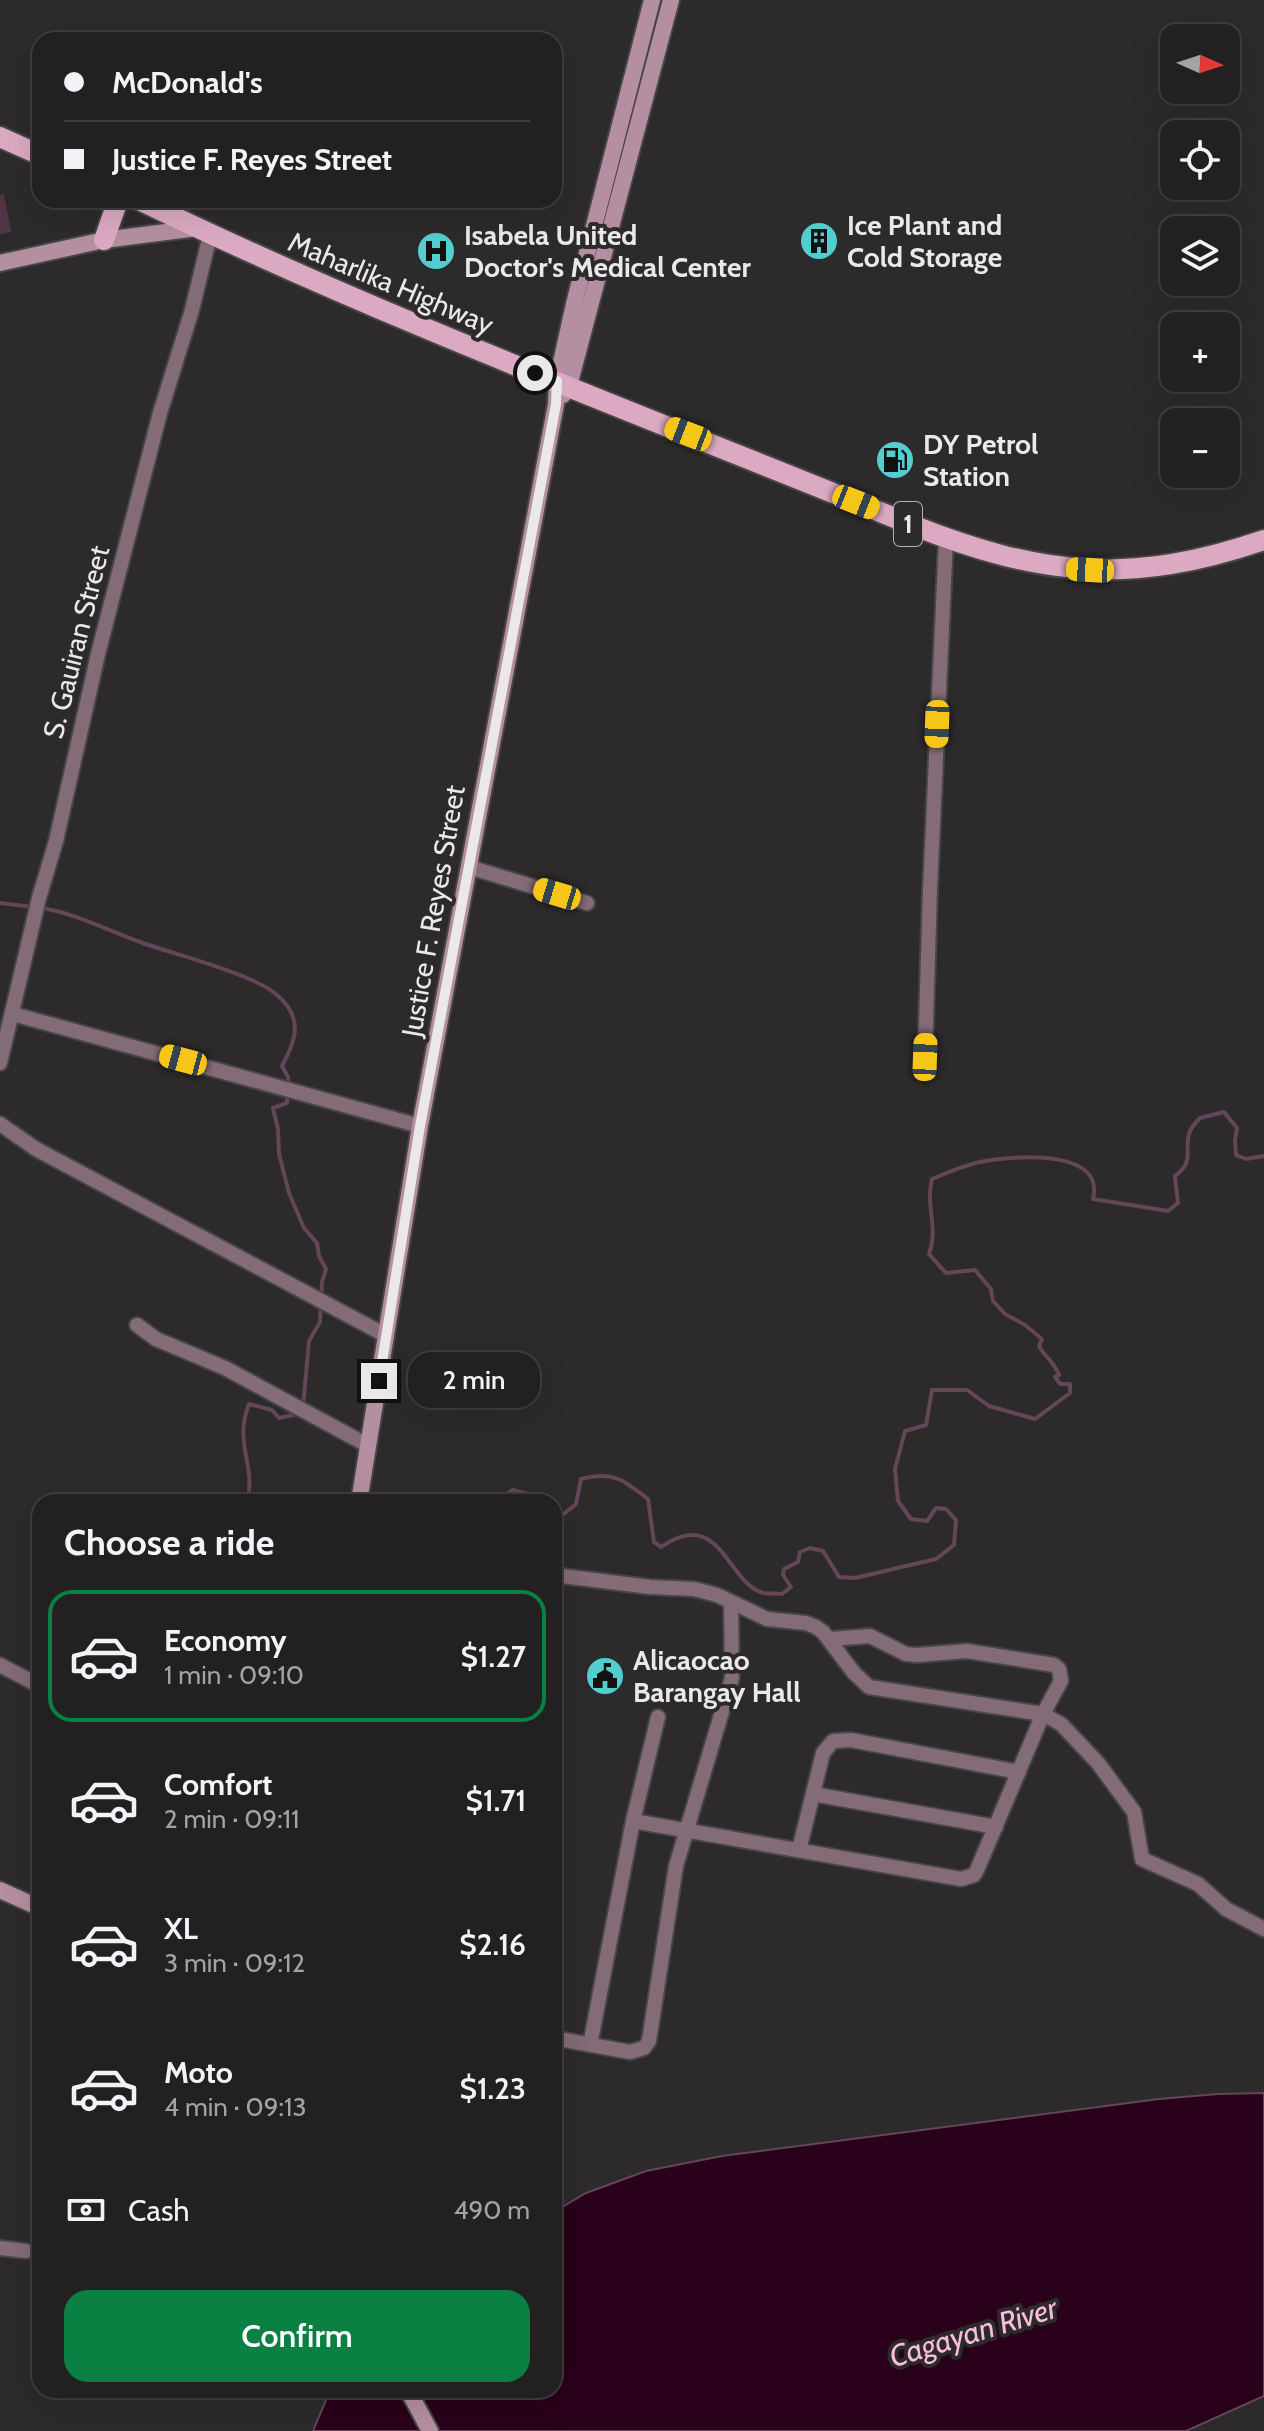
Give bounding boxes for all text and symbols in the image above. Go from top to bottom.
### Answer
north arrow [1160,24,1240,104]
map controls [1160,24,1240,488]
text: McDonald's [112,64,263,101]
button: locate [1160,120,1240,200]
text: Justice F. Reyes Street [112,141,392,178]
place label: Ice Plant and Cold Storage [847,208,1002,274]
button: layers [1160,216,1240,296]
place label: Isabela United Doctor's Medical Center [464,218,751,284]
building icon: Ice Plant and Cold Storage [798,220,840,262]
street label: Maharlika Highway [283,224,499,342]
hospital icon: Isabela United Doctor's Medical Center [415,230,457,272]
button: + [1160,312,1240,392]
route start [517,355,553,391]
button: − [1160,408,1240,488]
car [661,414,715,454]
place label: DY Petrol Station [923,427,1038,493]
fuel station icon: DY Petrol Station [874,439,916,481]
car [829,482,883,522]
road number: 1 [894,502,922,546]
street label: S. Gauiran Street [36,542,116,742]
car [1065,557,1115,583]
car [924,700,950,748]
street label: Justice F. Reyes Street [394,782,472,1041]
car [531,876,583,912]
car [912,1033,938,1081]
car [157,1042,209,1078]
callout: 2 min [407,1353,539,1409]
route end [361,1363,397,1399]
text: 2 min [443,1364,505,1396]
text: Choose a ride [64,1520,274,1564]
icon: car [68,1620,140,1692]
text: Economy [164,1622,287,1659]
text: $1.27 [460,1638,526,1675]
place label: Alicaocao Barangay Hall [633,1643,801,1709]
public building icon: Alicaocao Barangay Hall [584,1655,626,1697]
text: 1 min · 09:10 [164,1659,304,1691]
icon: car [68,1764,140,1836]
text: Comfort [164,1766,272,1803]
text: $1.71 [466,1782,526,1819]
text: 2 min · 09:11 [164,1803,300,1835]
icon: car [68,1908,140,1980]
text: XL [164,1910,198,1947]
text: $2.16 [459,1926,526,1963]
text: 3 min · 09:12 [164,1947,305,1979]
icon: car [68,2052,140,2124]
text: Moto [164,2054,233,2091]
text: $1.23 [459,2070,526,2107]
text: 4 min · 09:13 [164,2091,306,2123]
icon: cash [64,2188,108,2232]
text: Cash [128,2192,190,2229]
text: 490 m [453,2194,530,2226]
water label: Cagayan River [885,2288,1063,2375]
button: Confirm [64,2290,530,2382]

